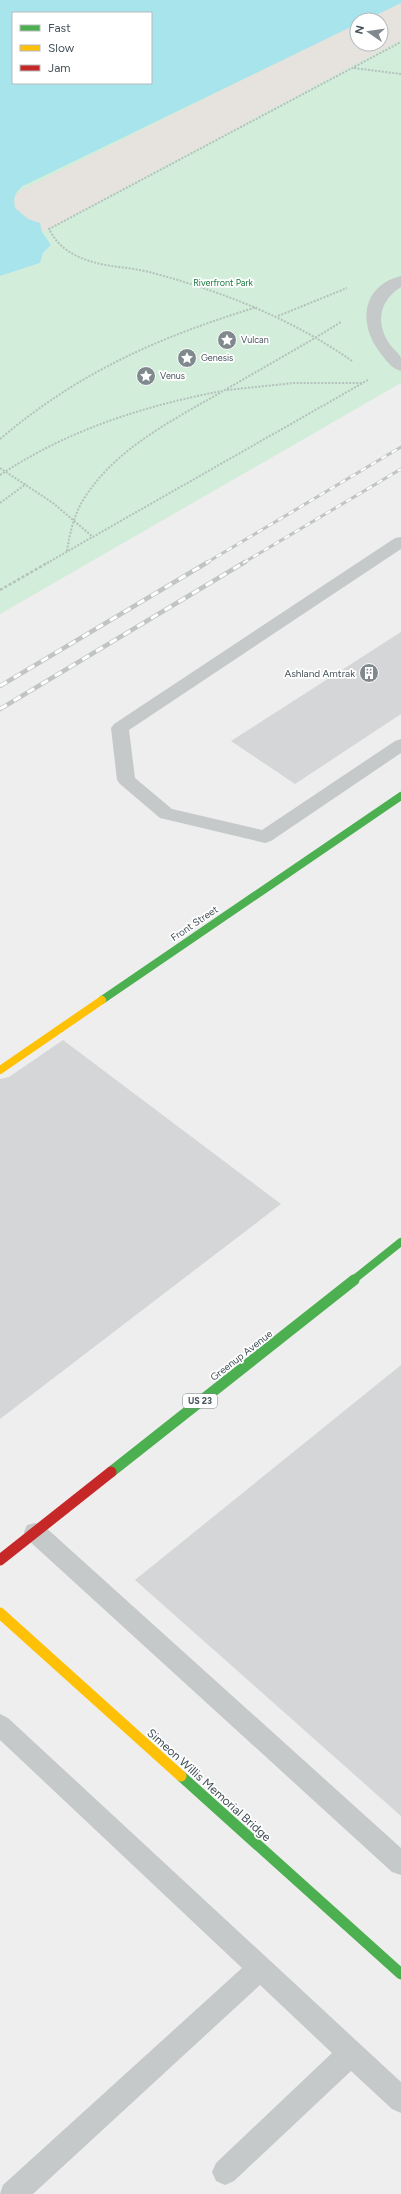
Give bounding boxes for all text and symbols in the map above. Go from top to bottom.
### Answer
legend [12,12,152,84]
north arrow [349,12,389,52]
text: Fast [48,21,71,35]
text: N [352,24,367,35]
text: Slow [48,41,75,55]
text: Jam [48,61,71,75]
park label: Riverfront Park [193,277,253,288]
place icon: Vulcan [216,329,238,351]
place label: Vulcan [241,334,269,345]
place icon: Genesis [176,347,198,369]
place label: Genesis [201,352,233,363]
place icon: Venus [135,365,157,387]
place label: Venus [160,370,185,381]
building icon: Ashland Amtrak [358,662,380,684]
place label: Ashland Amtrak [284,667,355,680]
street label: Front Street [168,903,221,944]
street label: Greenup Avenue [208,1327,275,1384]
road number: US 23 [183,1394,217,1408]
street label: Simeon Willis Memorial Bridge [144,1726,274,1845]

